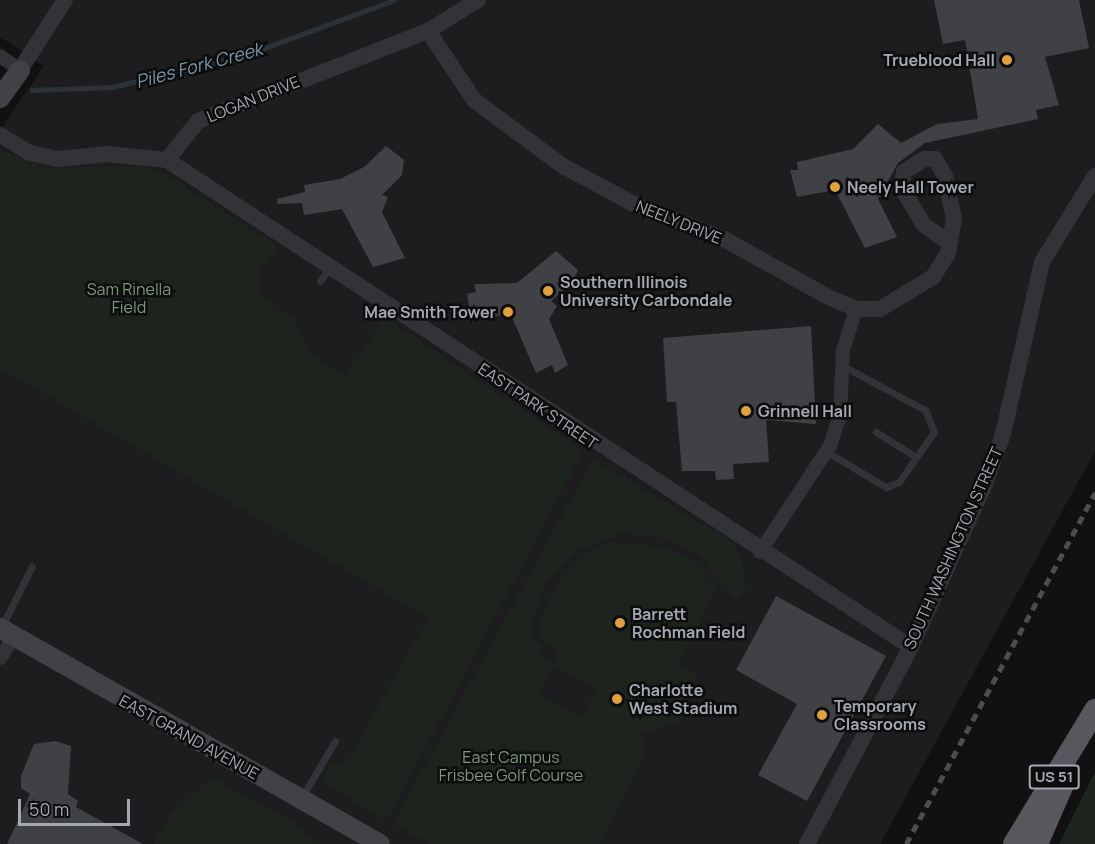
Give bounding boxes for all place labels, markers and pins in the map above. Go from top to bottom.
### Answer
place label: Trueblood Hall [883,50,995,70]
marker: Trueblood Hall [1000,53,1014,67]
place label: Neely Hall Tower [847,177,974,197]
marker: Neely Hall Tower [828,180,842,194]
place label: Southern Illinois University Carbondale [560,272,732,310]
marker: Southern Illinois University Carbondale [541,284,555,298]
place label: Mae Smith Tower [364,302,496,322]
marker: Mae Smith Tower [501,305,515,319]
place label: Grinnell Hall [758,401,852,421]
marker: Grinnell Hall [739,404,753,418]
place label: Barrett Rochman Field [632,604,745,642]
marker: Barrett Rochman Field [613,616,627,630]
place label: Charlotte West Stadium [629,680,737,718]
marker: Charlotte West Stadium [610,692,624,706]
place label: Temporary Classrooms [834,696,926,734]
marker: Temporary Classrooms [815,708,829,722]

